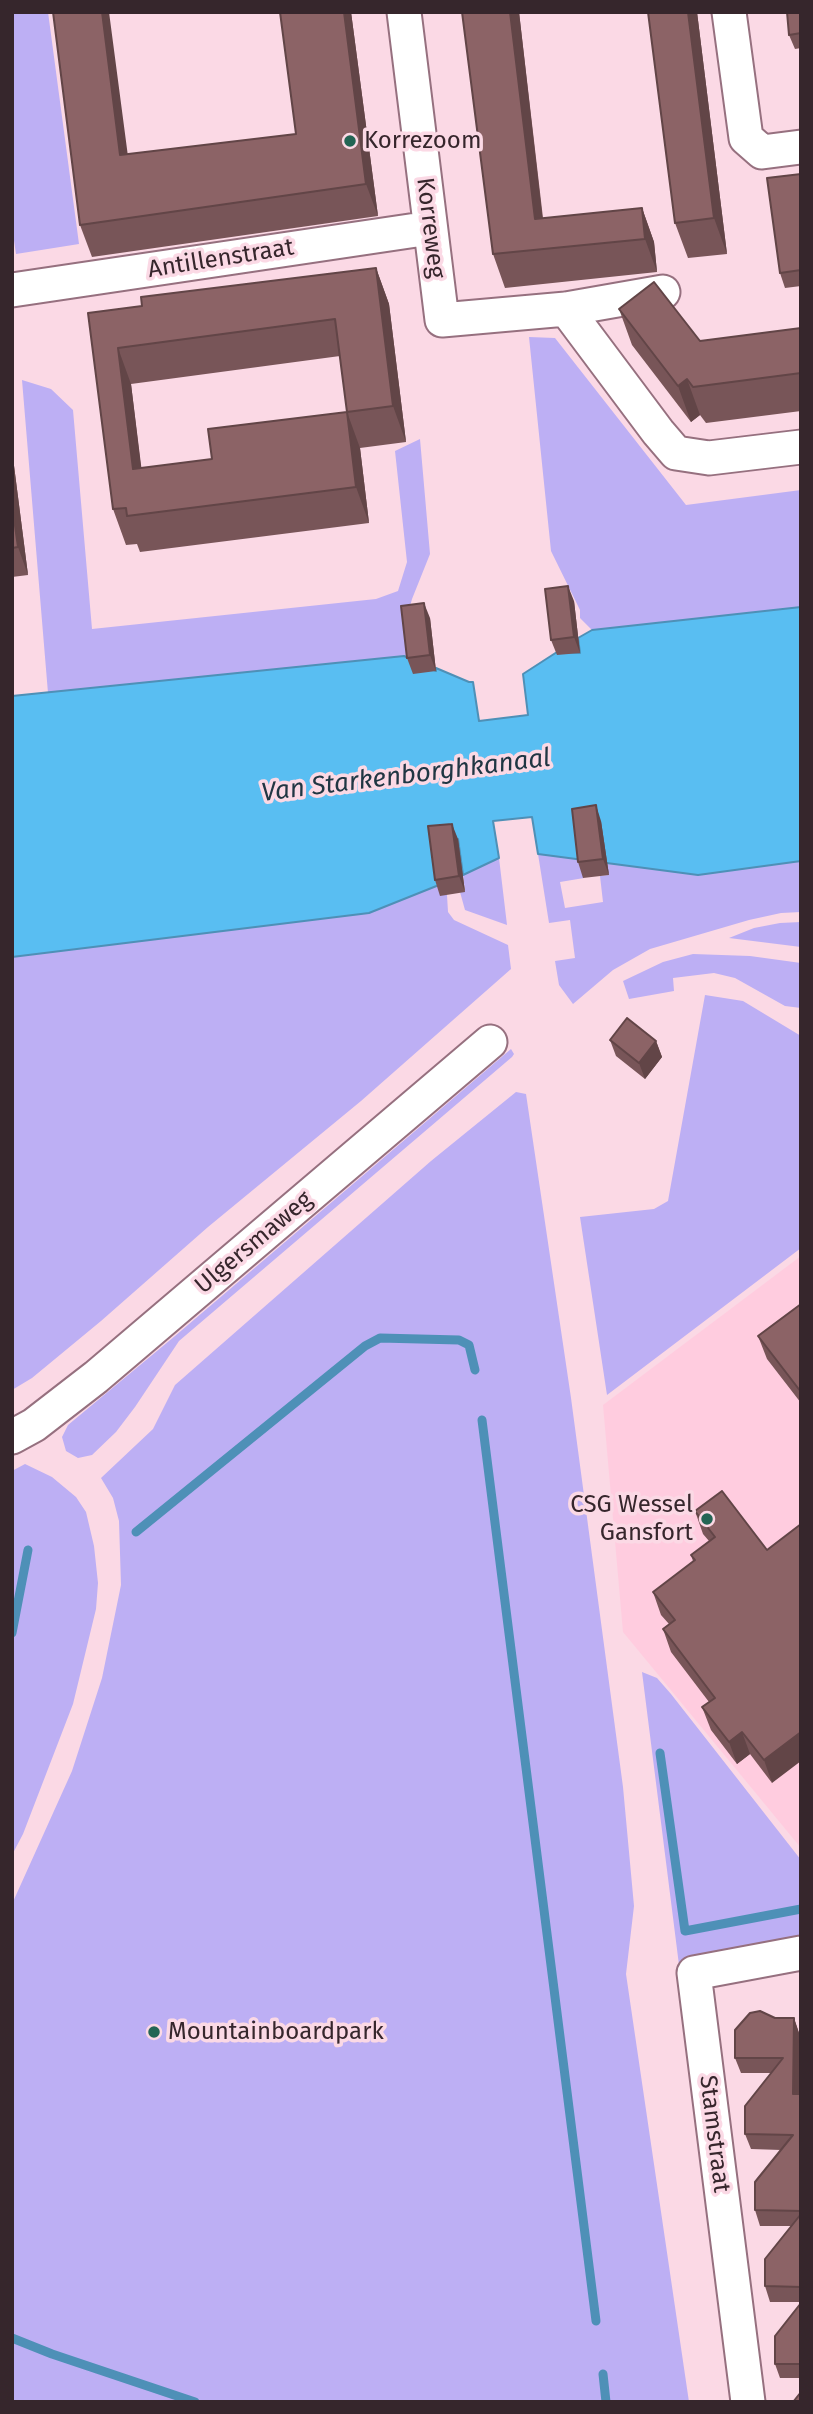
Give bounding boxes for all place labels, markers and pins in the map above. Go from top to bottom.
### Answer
place label: Korrezoom [364,127,481,155]
marker: Korrezoom [342,133,358,149]
place label: CSG Wessel Gansfort [570,1491,693,1547]
marker: CSG Wessel Gansfort [699,1511,715,1527]
place label: Mountainboardpark [168,2018,384,2046]
marker: Mountainboardpark [146,2024,162,2040]

